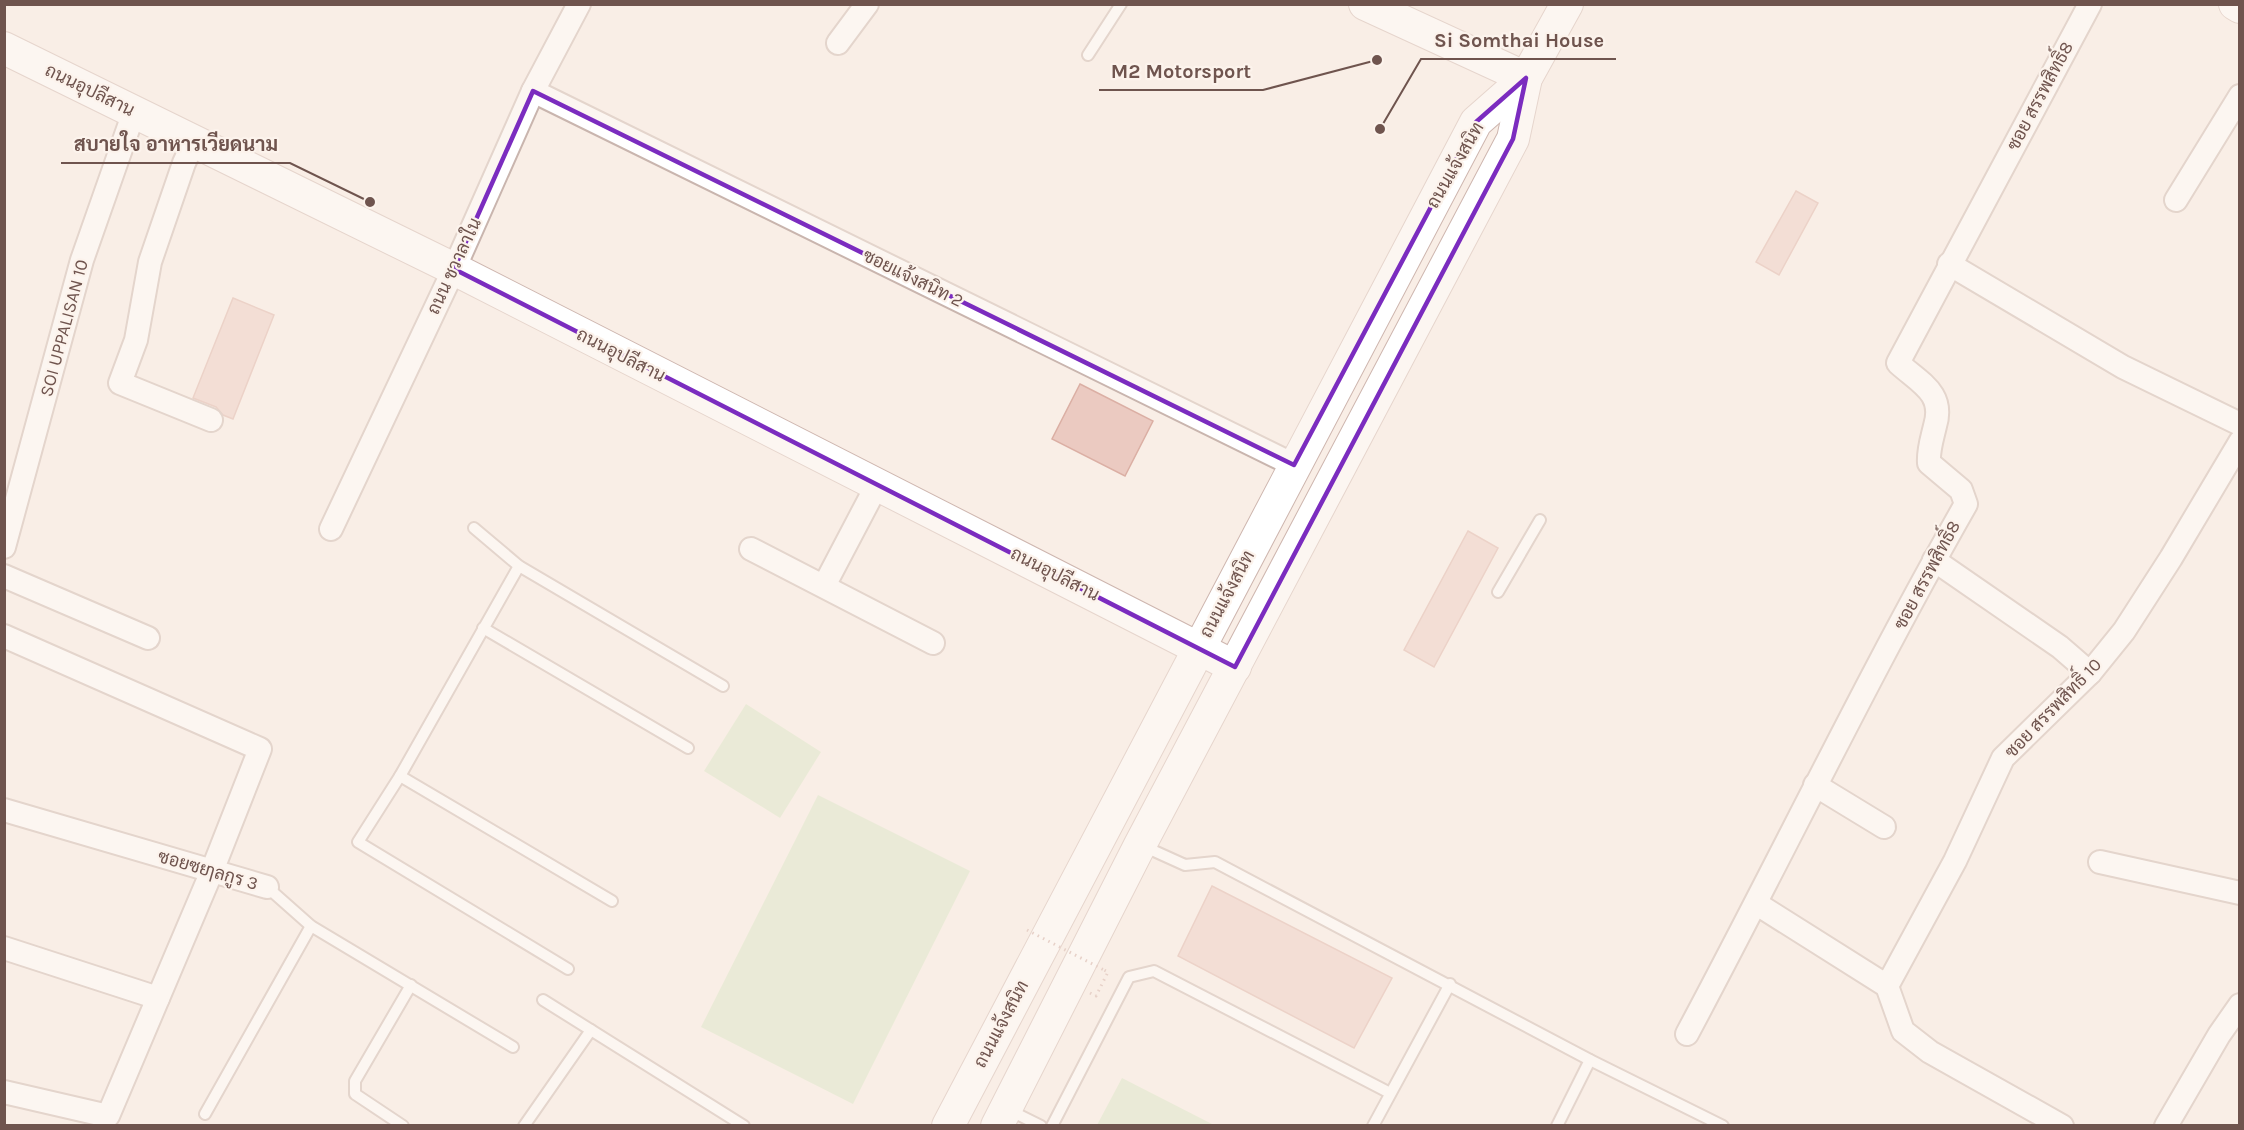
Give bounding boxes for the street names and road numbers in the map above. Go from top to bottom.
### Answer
street label: ซอย สรรพสิทธิ์8 [1998,35,2078,154]
street label: ถนนอุปลีสาน [41,57,139,122]
street label: ถนนแจ้งสนิท [1421,118,1488,212]
street label: ถนน ชวาลาใน [420,213,486,318]
street label: ซอยแจ้งสนิท 2 [859,243,967,312]
street label: SOI UPPALISAN 10 [35,257,93,399]
street label: ถนนอุปลีสาน [572,321,670,388]
street label: ซอย สรรพสิทธิ์8 [1885,514,1965,633]
street label: ถนนอุปลีสาน [1006,540,1104,607]
street label: ถนนแจ้งสนิท [1194,546,1259,641]
street label: ซอย สรรพสิทธิ์ 10 [1996,650,2106,762]
street label: ซอยซยๅลกูร 3 [155,845,261,897]
street label: ถนนแจ้งสนิท [968,976,1033,1071]

